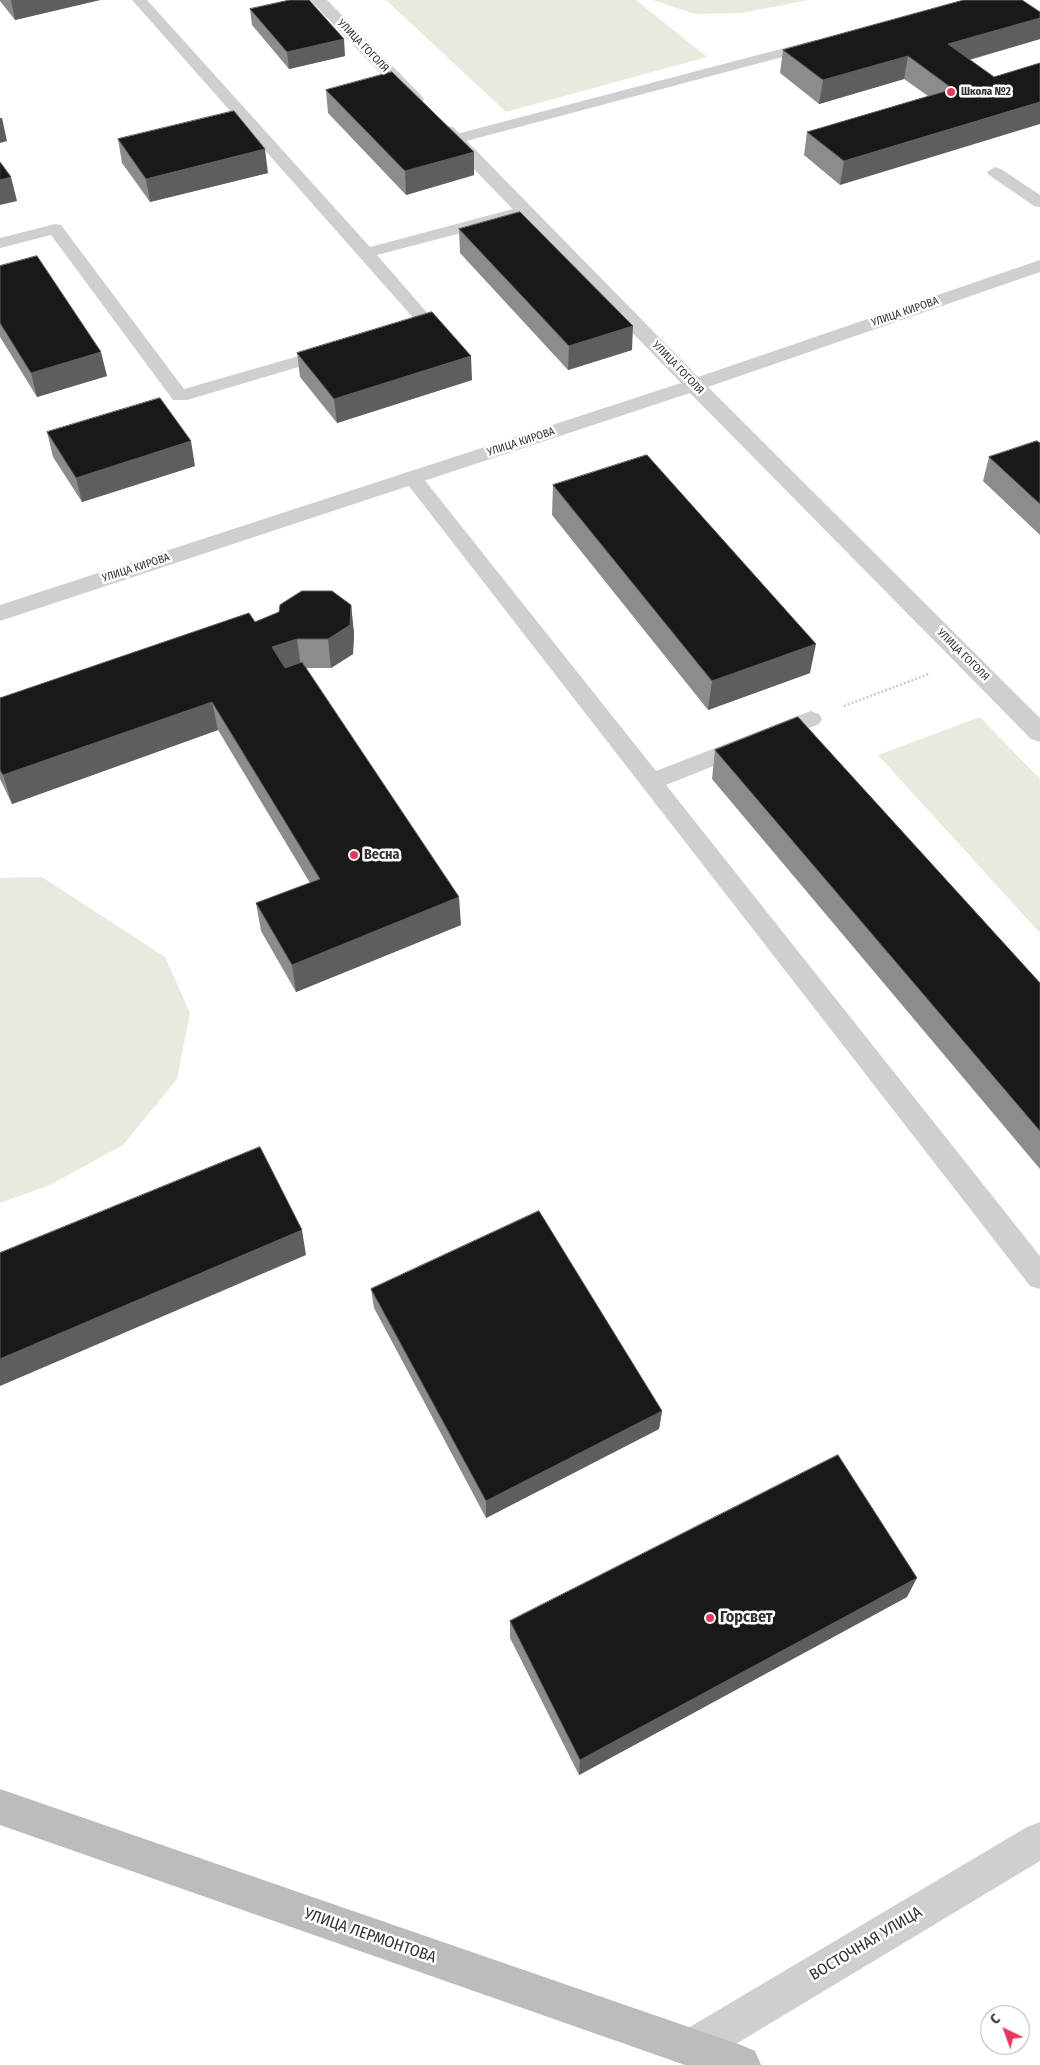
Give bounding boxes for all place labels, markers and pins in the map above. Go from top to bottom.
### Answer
place label: Школа №2 [961,85,1011,99]
marker: Школа №2 [945,86,957,98]
place label: Весна [364,847,399,863]
marker: Весна [348,849,360,861]
place label: Горсвет [720,1608,773,1628]
marker: Горсвет [704,1612,716,1624]

